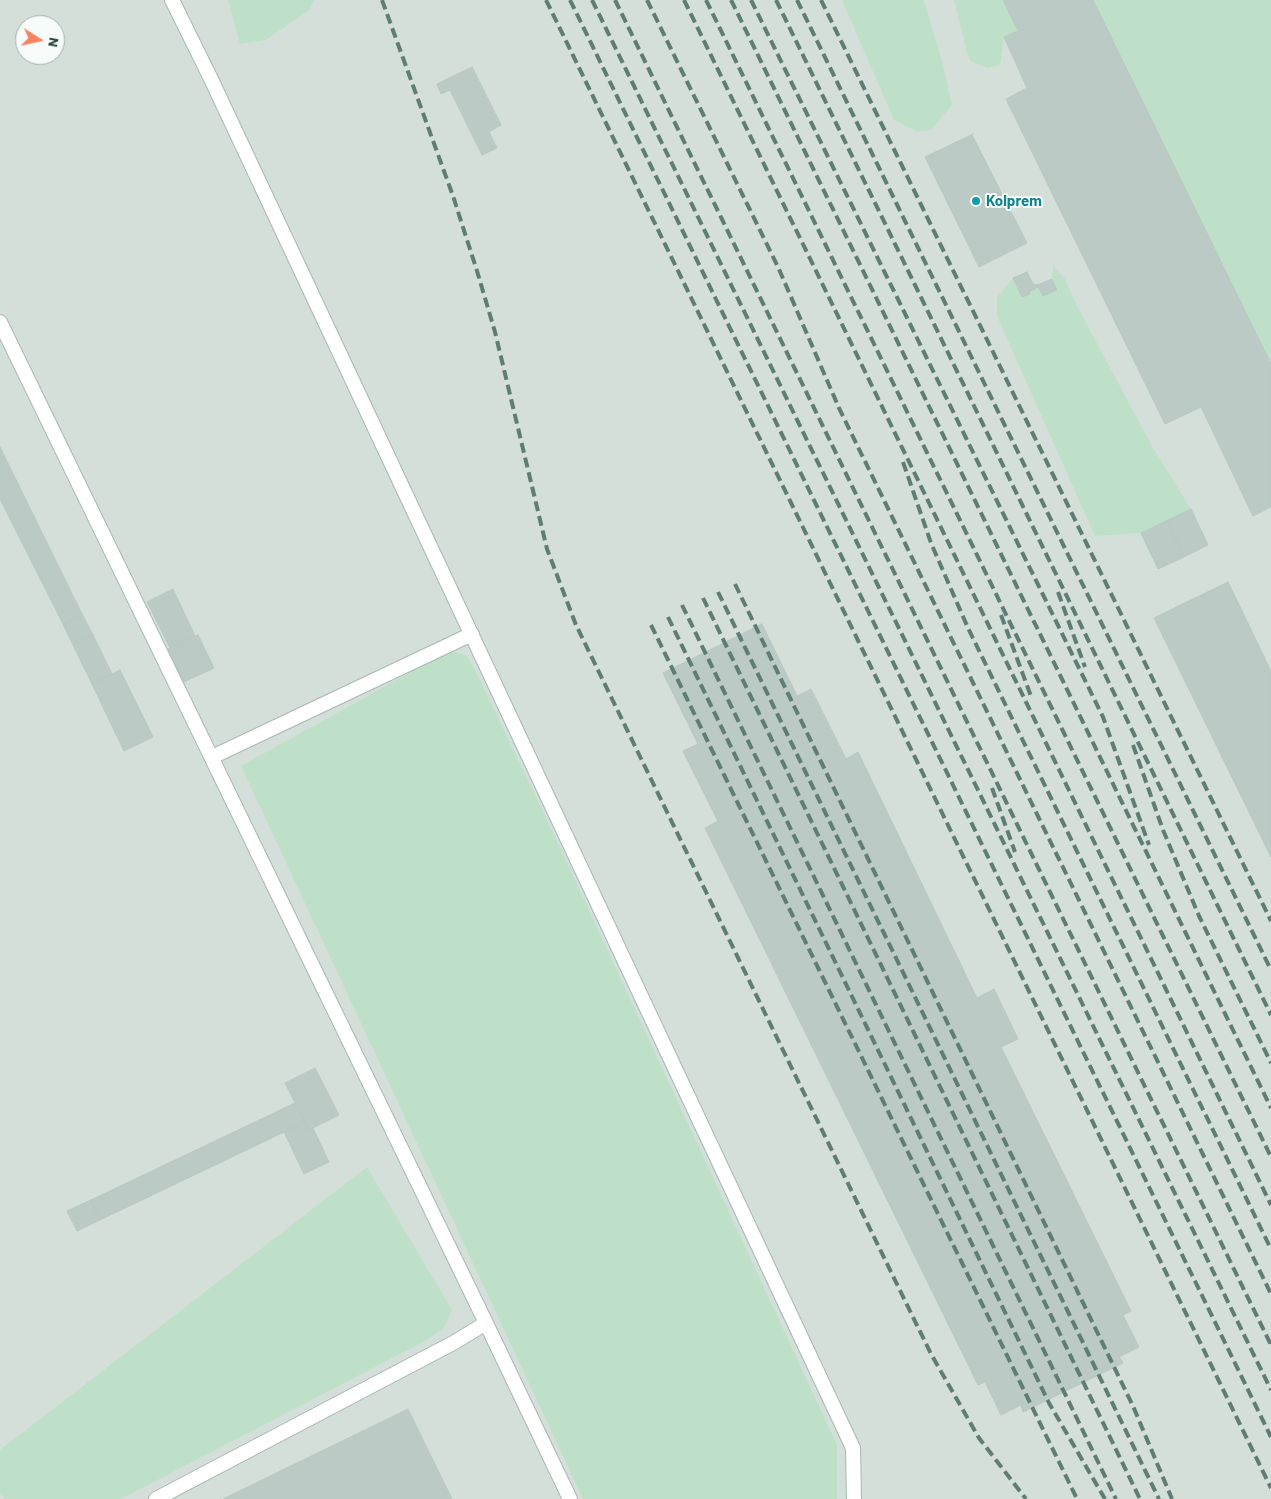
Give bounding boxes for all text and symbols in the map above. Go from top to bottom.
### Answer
north arrow [15,15,65,65]
text: N [45,36,63,49]
place label: Kolprem [986,192,1042,210]
marker: Kolprem [970,195,982,207]

